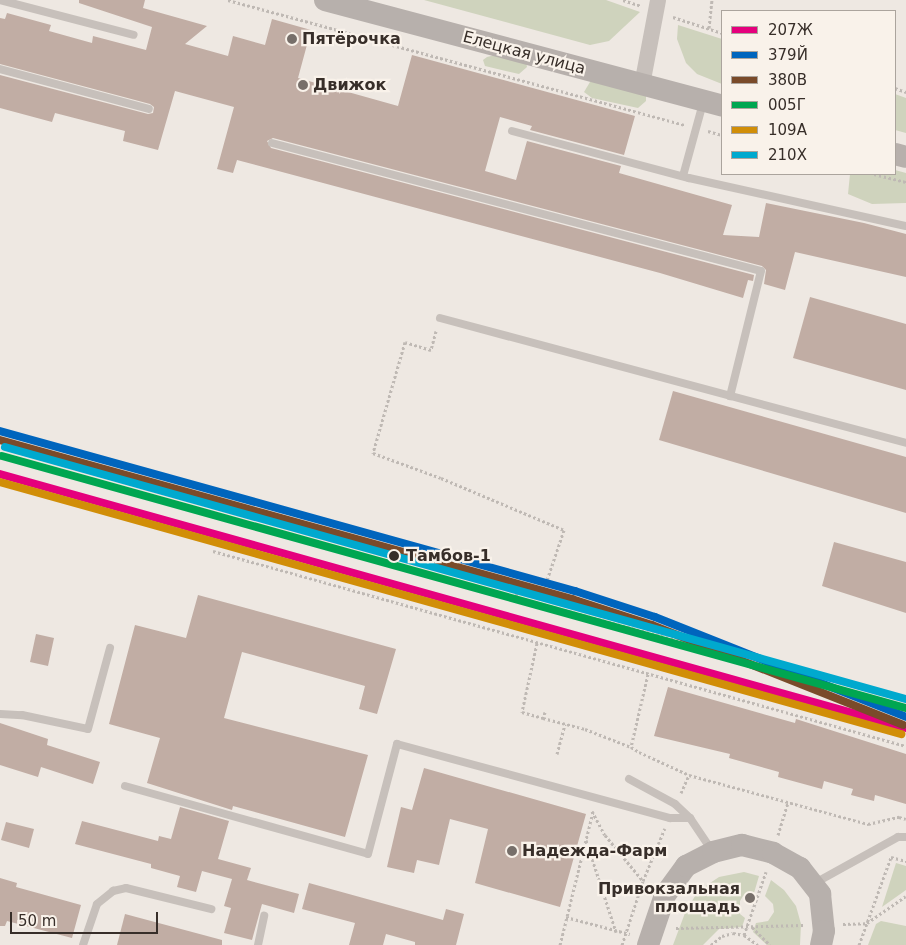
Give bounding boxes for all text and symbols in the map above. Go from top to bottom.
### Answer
legend [721,10,896,175]
text: 207Ж [768,21,813,39]
street label: Елецкая улица [461,27,587,79]
place label: Пятёрочка [302,29,401,49]
marker: Пятёрочка [286,33,298,45]
text: 379Й [768,46,808,64]
text: 380В [768,71,807,89]
place label: Движок [313,75,386,95]
marker: Движок [297,79,309,91]
text: 005Г [768,96,806,114]
text: 109А [768,121,807,139]
text: 210Х [768,146,807,164]
place label: Тамбов-1 [406,546,491,566]
marker: Тамбов-1 [385,547,403,565]
place label: Надежда-Фарм [522,841,667,861]
marker: Надежда-Фарм [506,845,518,857]
place label: Привокзальная площадь [598,879,740,917]
marker: Привокзальная площадь [744,892,756,904]
scale bar [12,902,160,934]
text: 50 m [18,912,56,930]

